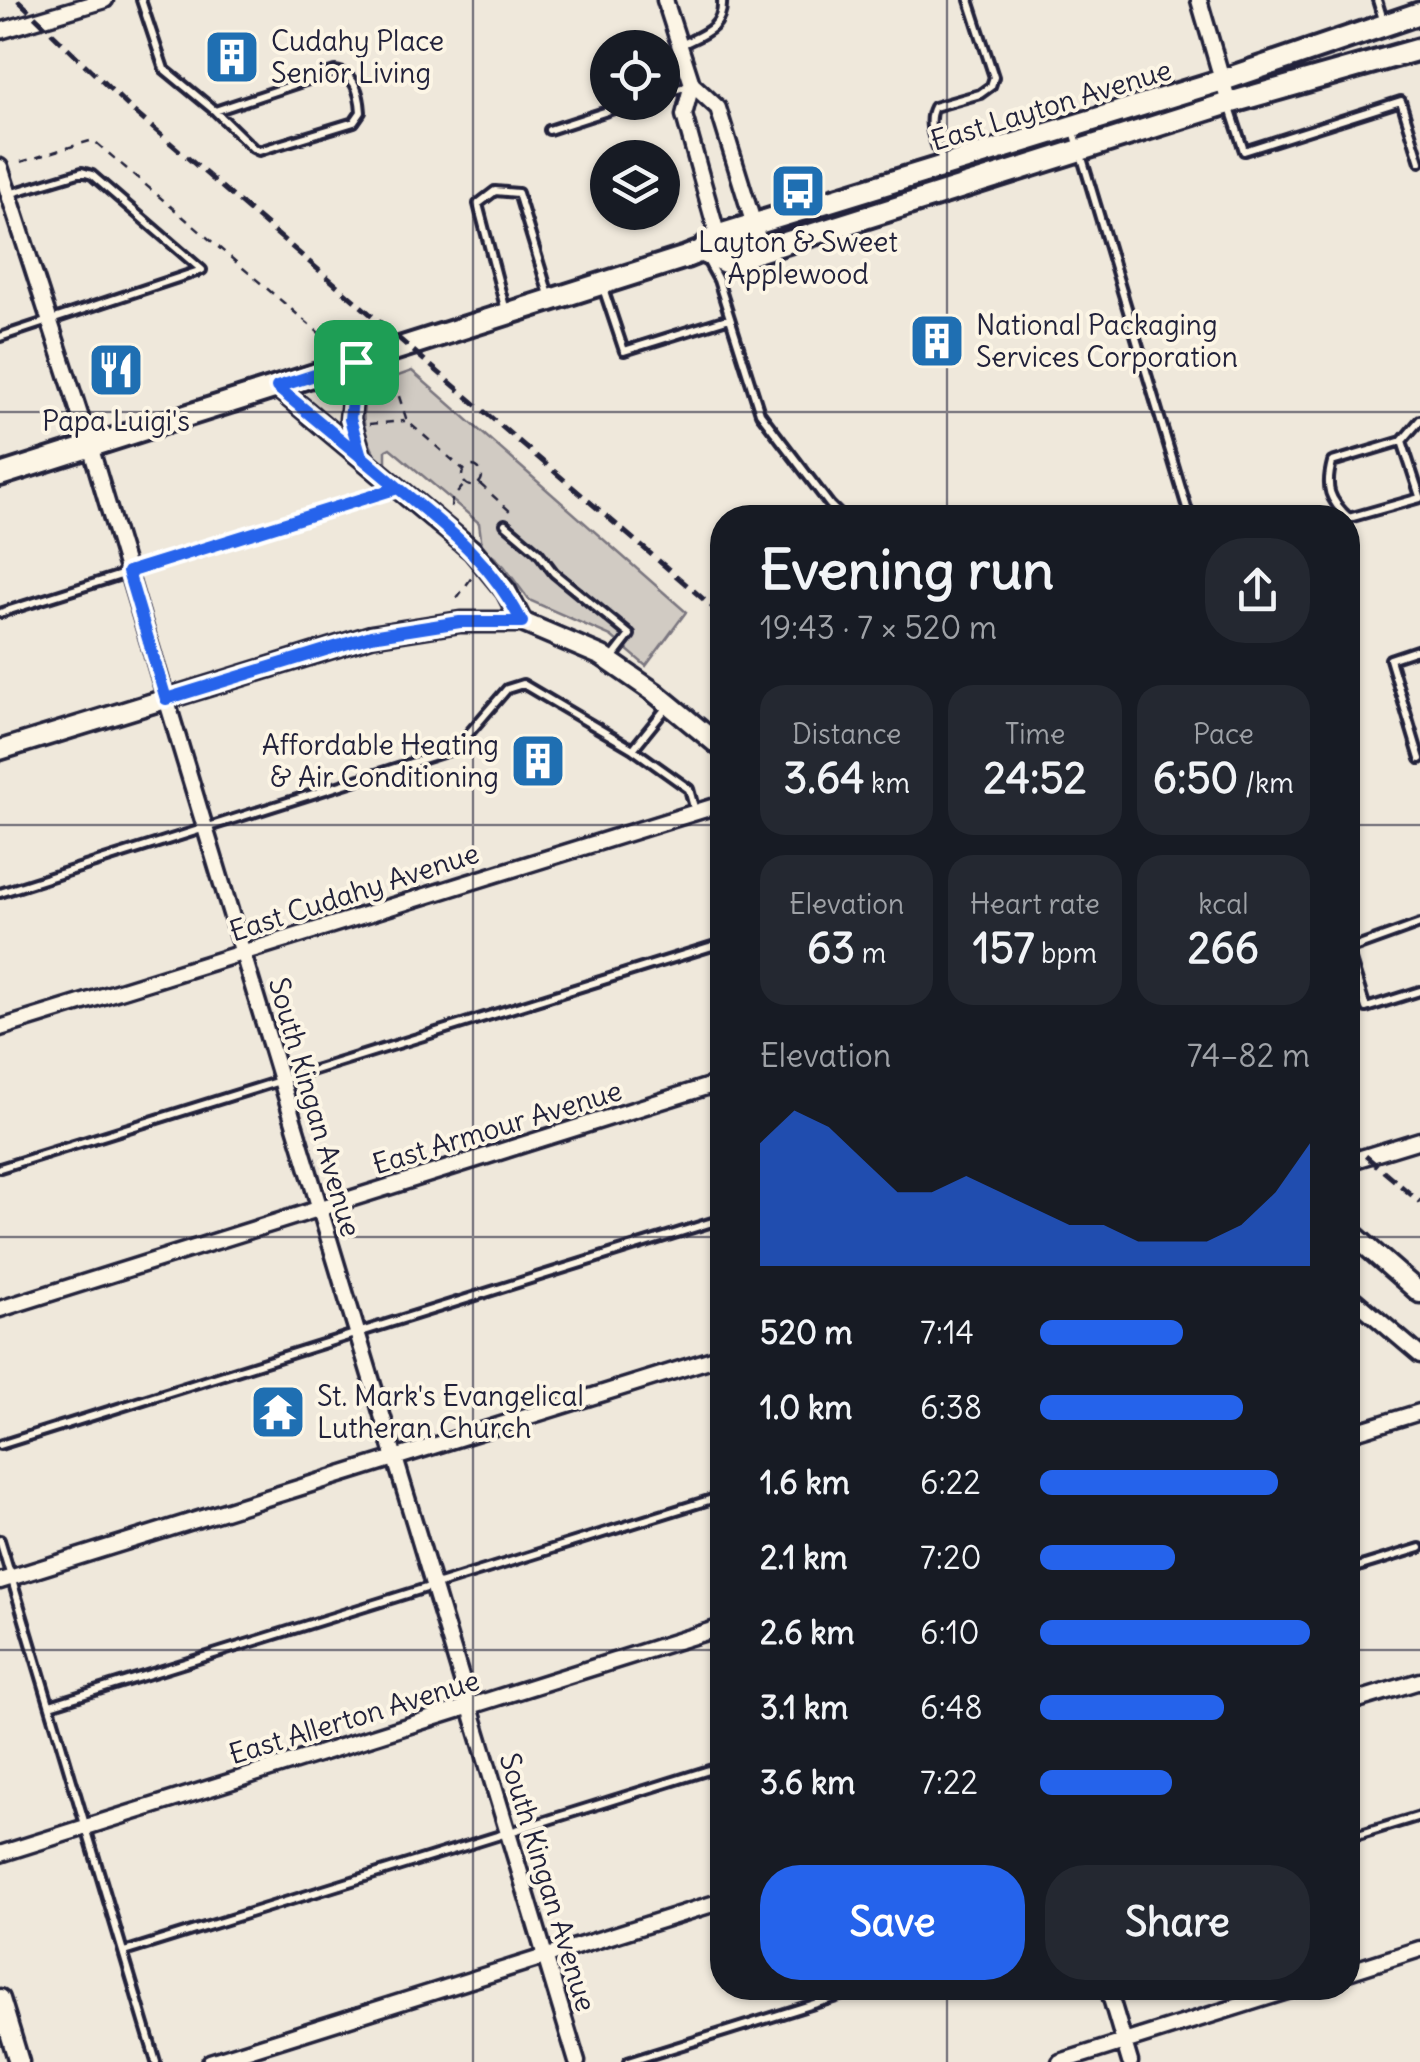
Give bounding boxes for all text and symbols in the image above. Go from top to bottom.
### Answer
place label: Cudahy Place Senior Living [271,23,444,91]
building icon: Cudahy Place Senior Living [202,27,262,87]
map controls [590,30,680,230]
button: locate [590,30,680,120]
street label: East Layton Avenue [926,51,1176,159]
button: layers [590,140,680,230]
bus stop icon: Layton & Sweet Applewood [768,161,828,221]
place label: Layton & Sweet Applewood [698,224,898,292]
place label: National Packaging Services Corporation [976,307,1238,375]
building icon: National Packaging Services Corporation [907,311,967,371]
pin [314,320,399,405]
icon: arrive [329,335,384,390]
restaurant icon: Papa Luigi's [86,340,146,400]
place label: Papa Luigi's [42,403,190,439]
text: Evening run [760,535,1054,604]
button: share [1205,538,1310,643]
text: 19:43 · 7 × 520 m [760,607,997,648]
text: Distance [792,716,901,752]
text: Time [1005,716,1065,752]
text: Pace [1193,716,1254,752]
place label: Affordable Heating & Air Conditioning [262,727,499,795]
building icon: Affordable Heating & Air Conditioning [508,731,568,791]
text: 3.64 [783,752,864,804]
text: 24:52 [983,752,1087,804]
text: 6:50 [1153,752,1238,804]
text: km [864,765,910,801]
text: /km [1238,765,1294,801]
street label: East Cudahy Avenue [225,835,483,949]
text: Elevation [789,886,904,922]
text: Heart rate [970,886,1100,922]
text: kcal [1198,886,1249,922]
text: 63 [807,922,855,974]
text: 157 [973,922,1034,974]
text: 266 [1188,922,1259,974]
text: m [855,935,886,971]
text: bpm [1034,935,1097,971]
street label: South Kingan Avenue [261,973,369,1241]
text: Elevation [760,1035,891,1076]
text: 74–82 m [1187,1035,1310,1076]
street label: East Armour Avenue [368,1072,626,1182]
text: 520 m [760,1312,853,1353]
text: 7:14 [920,1312,974,1353]
place label: St. Mark's Evangelical Lutheran Church [317,1378,584,1446]
temple icon: St. Mark's Evangelical Lutheran Church [248,1382,308,1442]
text: 1.0 km [760,1387,852,1428]
text: 6:38 [920,1387,982,1428]
text: 1.6 km [760,1462,850,1503]
text: 6:22 [920,1462,981,1503]
text: 2.1 km [760,1537,848,1578]
text: 7:20 [920,1537,982,1578]
text: 2.6 km [760,1612,855,1653]
text: 6:10 [920,1612,979,1653]
street label: East Allerton Avenue [224,1662,484,1772]
text: 3.1 km [760,1687,848,1728]
text: 6:48 [920,1687,983,1728]
street label: South Kingan Avenue [492,1749,604,2015]
text: 3.6 km [760,1762,855,1803]
text: 7:22 [920,1762,978,1803]
button: Save [760,1865,1025,1980]
button: Share [1045,1865,1310,1980]

